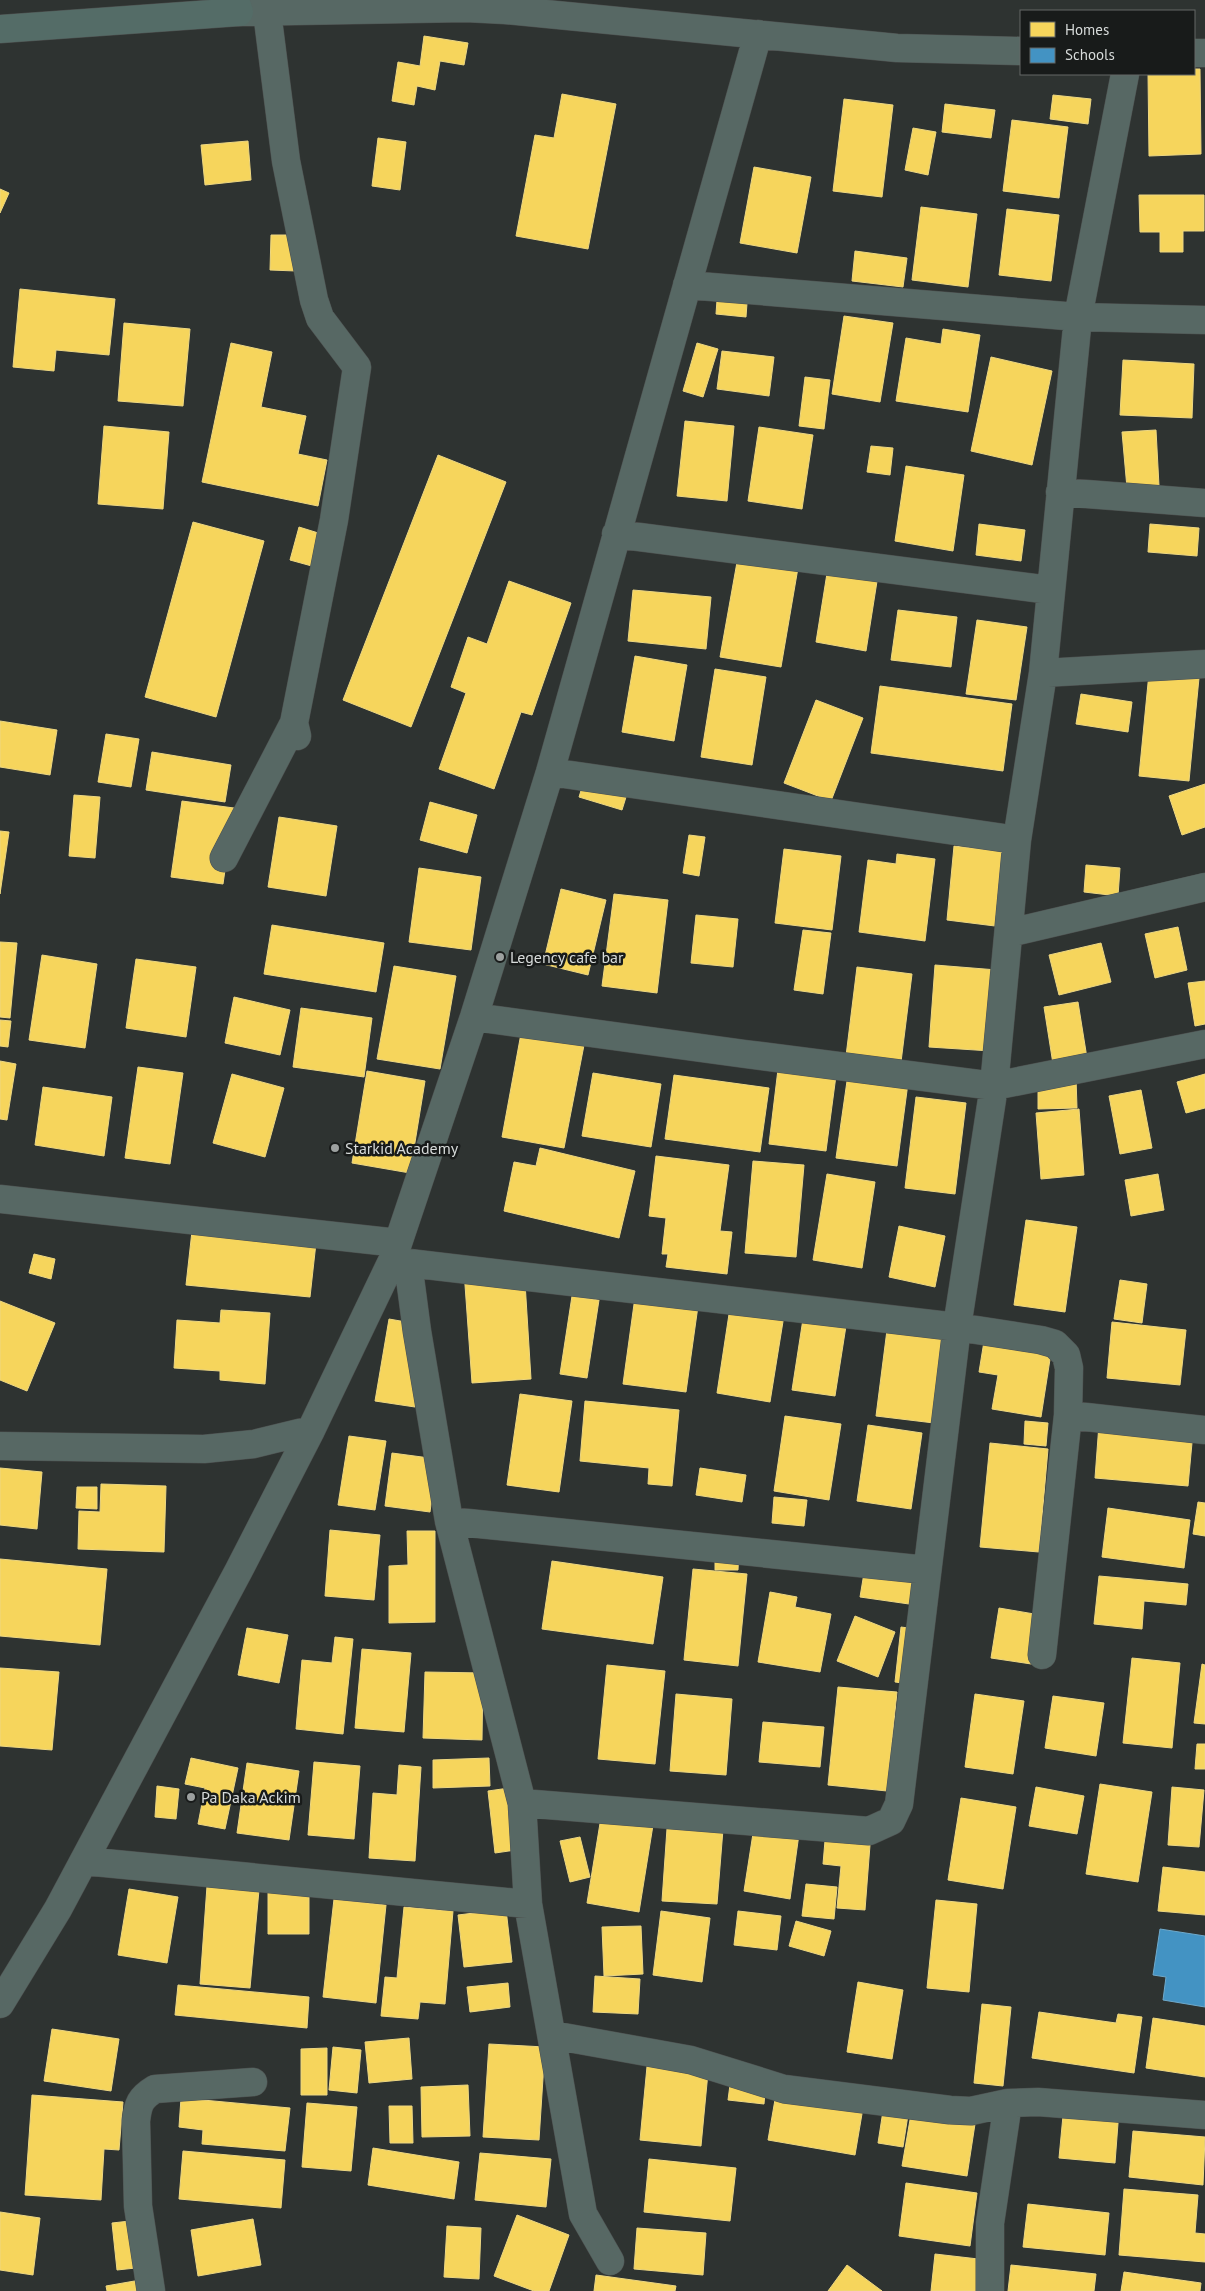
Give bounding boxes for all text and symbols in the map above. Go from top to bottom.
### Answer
legend [1020,10,1195,75]
text: Homes [1065,20,1109,39]
text: Schools [1065,45,1115,64]
place label: Legency cafe bar [510,947,624,967]
marker: Legency cafe bar [494,951,506,963]
place label: Starkid Academy [345,1138,459,1158]
marker: Starkid Academy [329,1142,341,1154]
place label: Pa Daka Ackim [201,1787,301,1807]
marker: Pa Daka Ackim [185,1791,197,1803]

